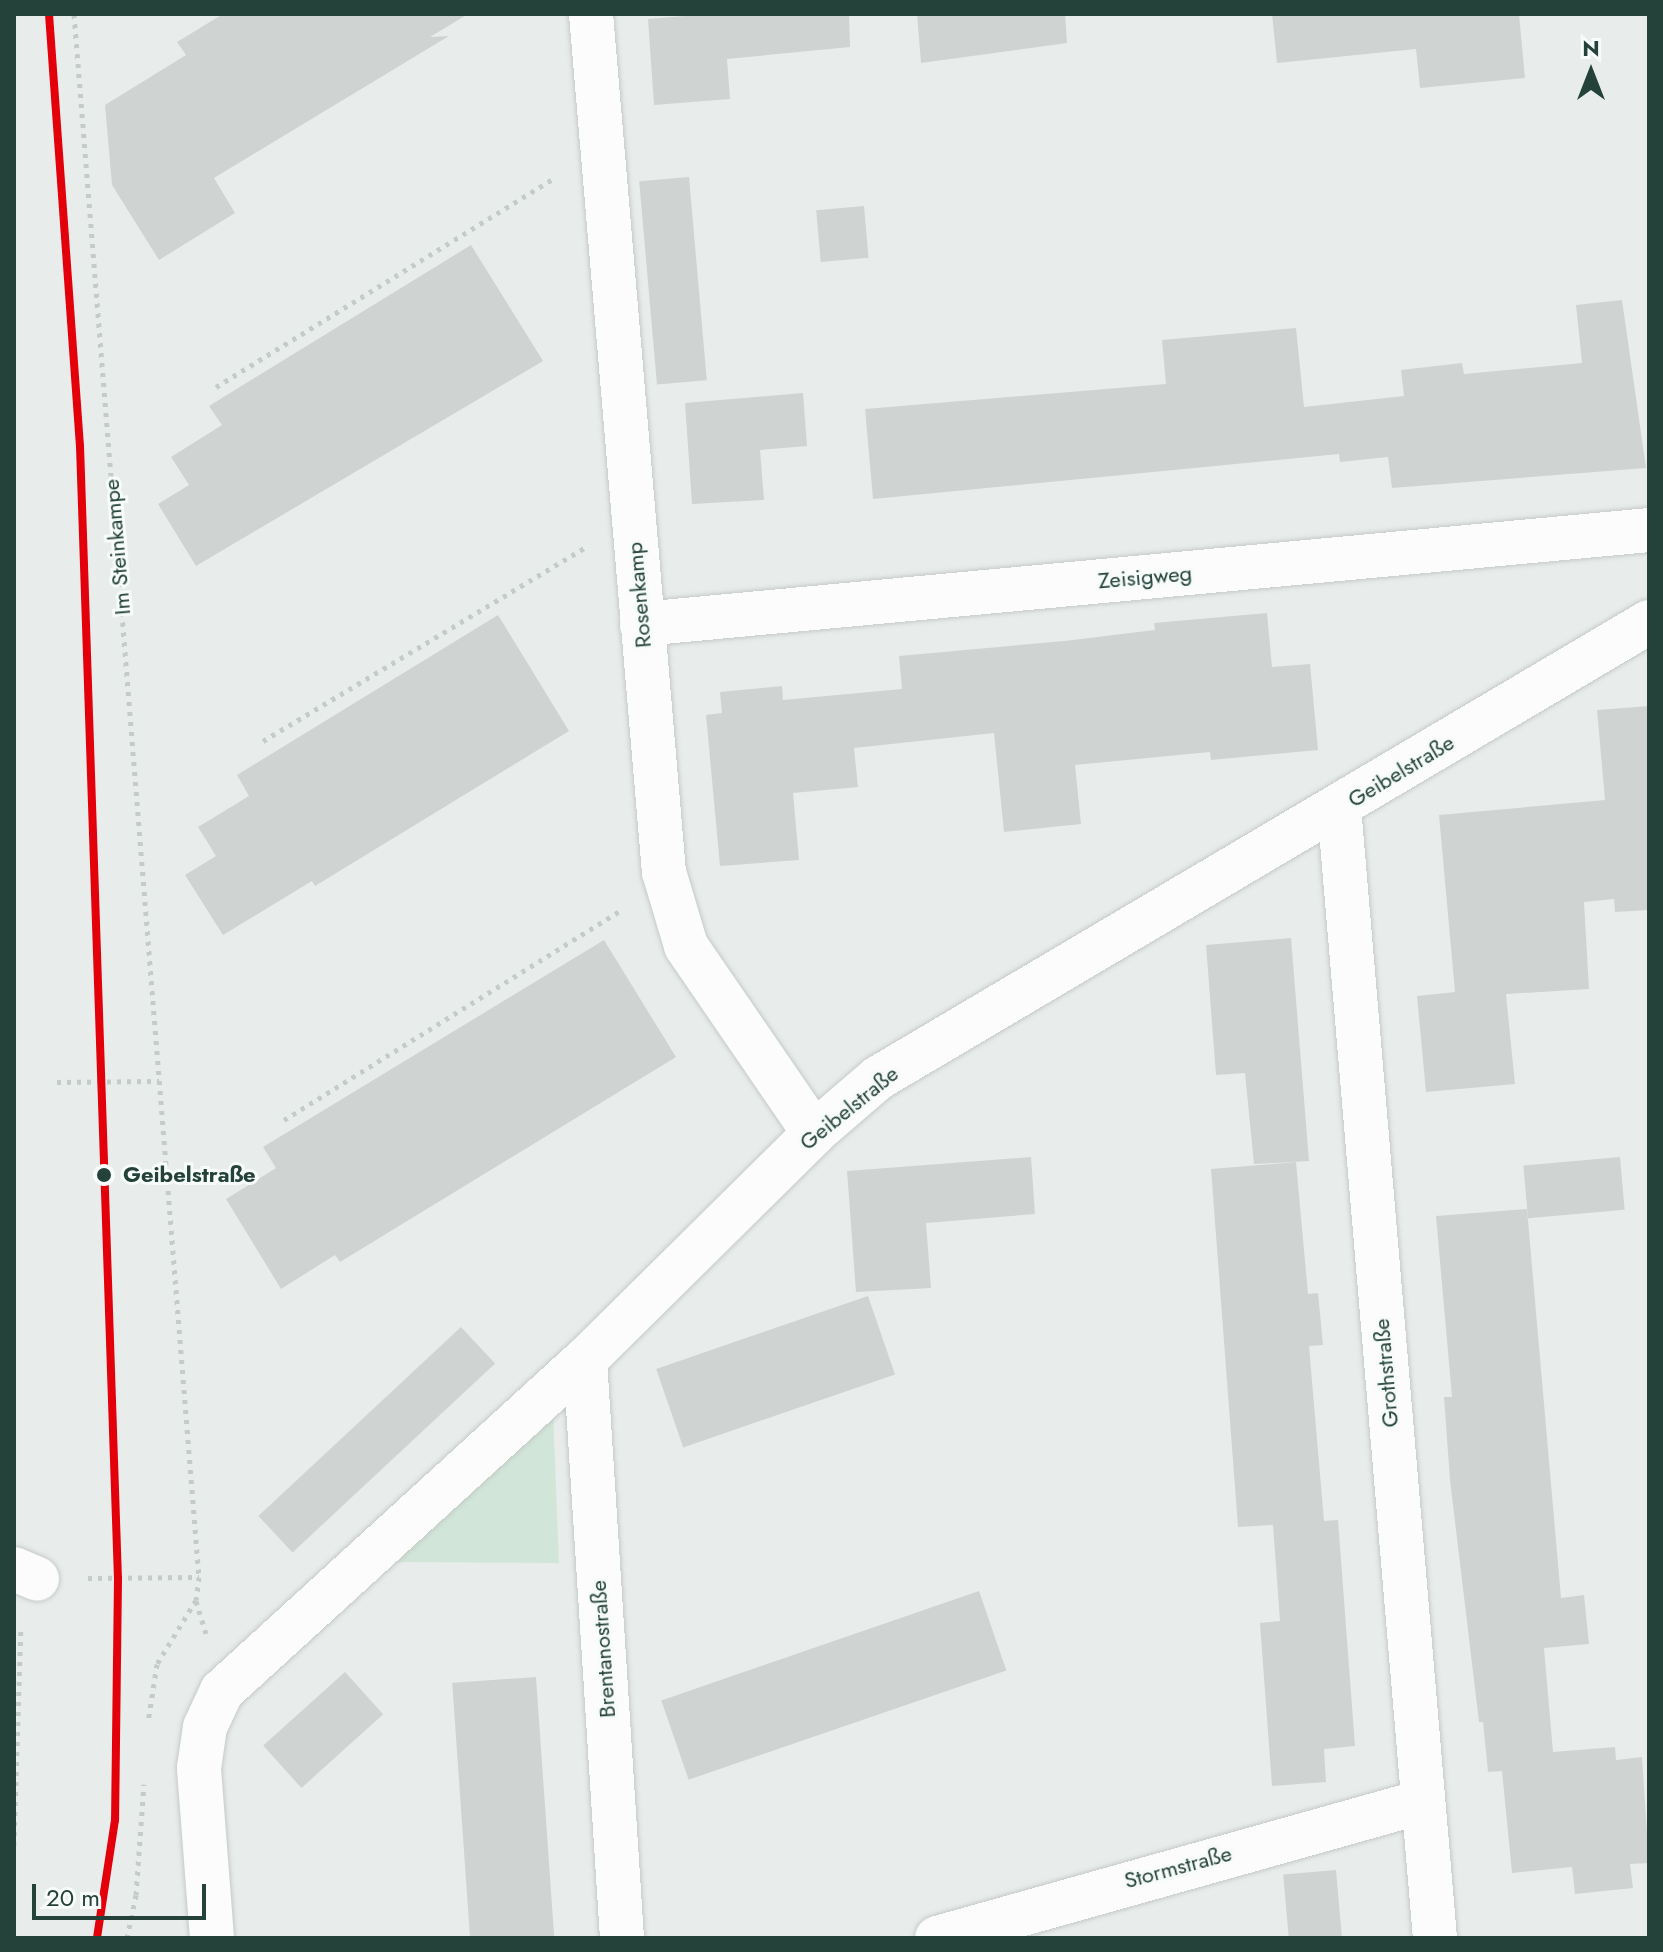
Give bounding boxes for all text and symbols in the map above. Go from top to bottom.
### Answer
north arrow [1551,32,1631,112]
text: N [1582,32,1600,64]
street label: Im Steinkampe [98,478,136,616]
street label: Rosenkamp [621,541,657,649]
street label: Zeisigweg [1097,560,1193,594]
street label: Geibelstraße [1343,729,1459,813]
street label: Geibelstraße [794,1060,904,1156]
place label: Geibelstraße [123,1162,256,1188]
marker: Geibelstraße [92,1163,116,1187]
street label: Grothstraße [1368,1317,1404,1429]
street label: Brentanostraße [585,1579,621,1719]
street label: Stormstraße [1121,1840,1235,1894]
scale bar [36,1868,210,1918]
text: 20 m [46,1880,100,1915]

